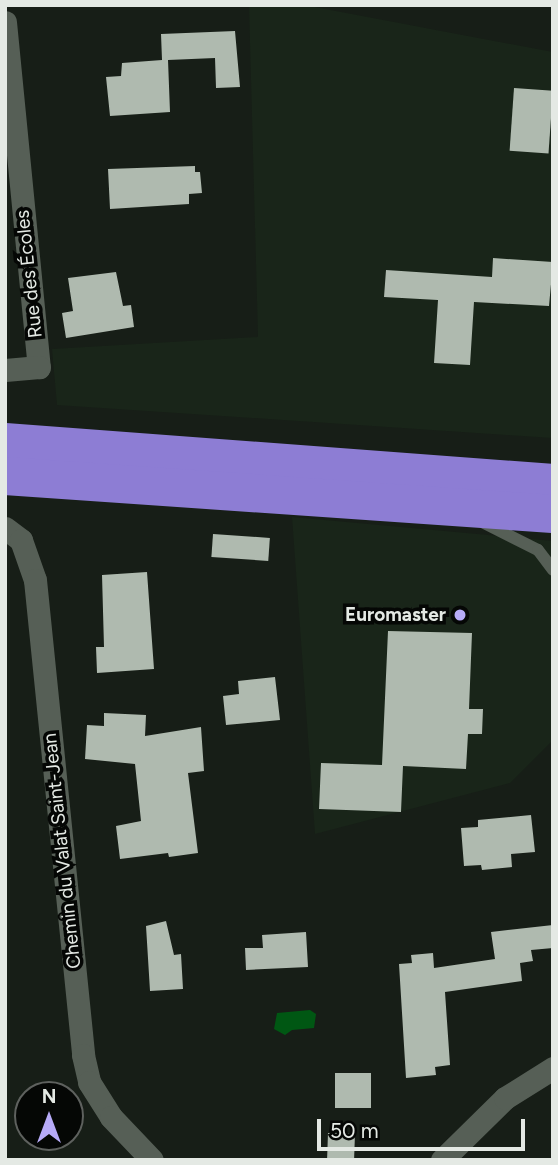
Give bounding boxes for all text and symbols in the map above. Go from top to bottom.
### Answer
street label: Rue des Écoles [11,209,47,339]
place label: Euromaster [345,604,446,626]
marker: Euromaster [452,607,468,623]
street label: Chemin du Valat Saint-Jean [38,732,86,970]
north arrow [14,1081,84,1151]
text: N [42,1085,56,1108]
scale bar [320,1106,528,1150]
text: 50 m [330,1118,379,1143]

